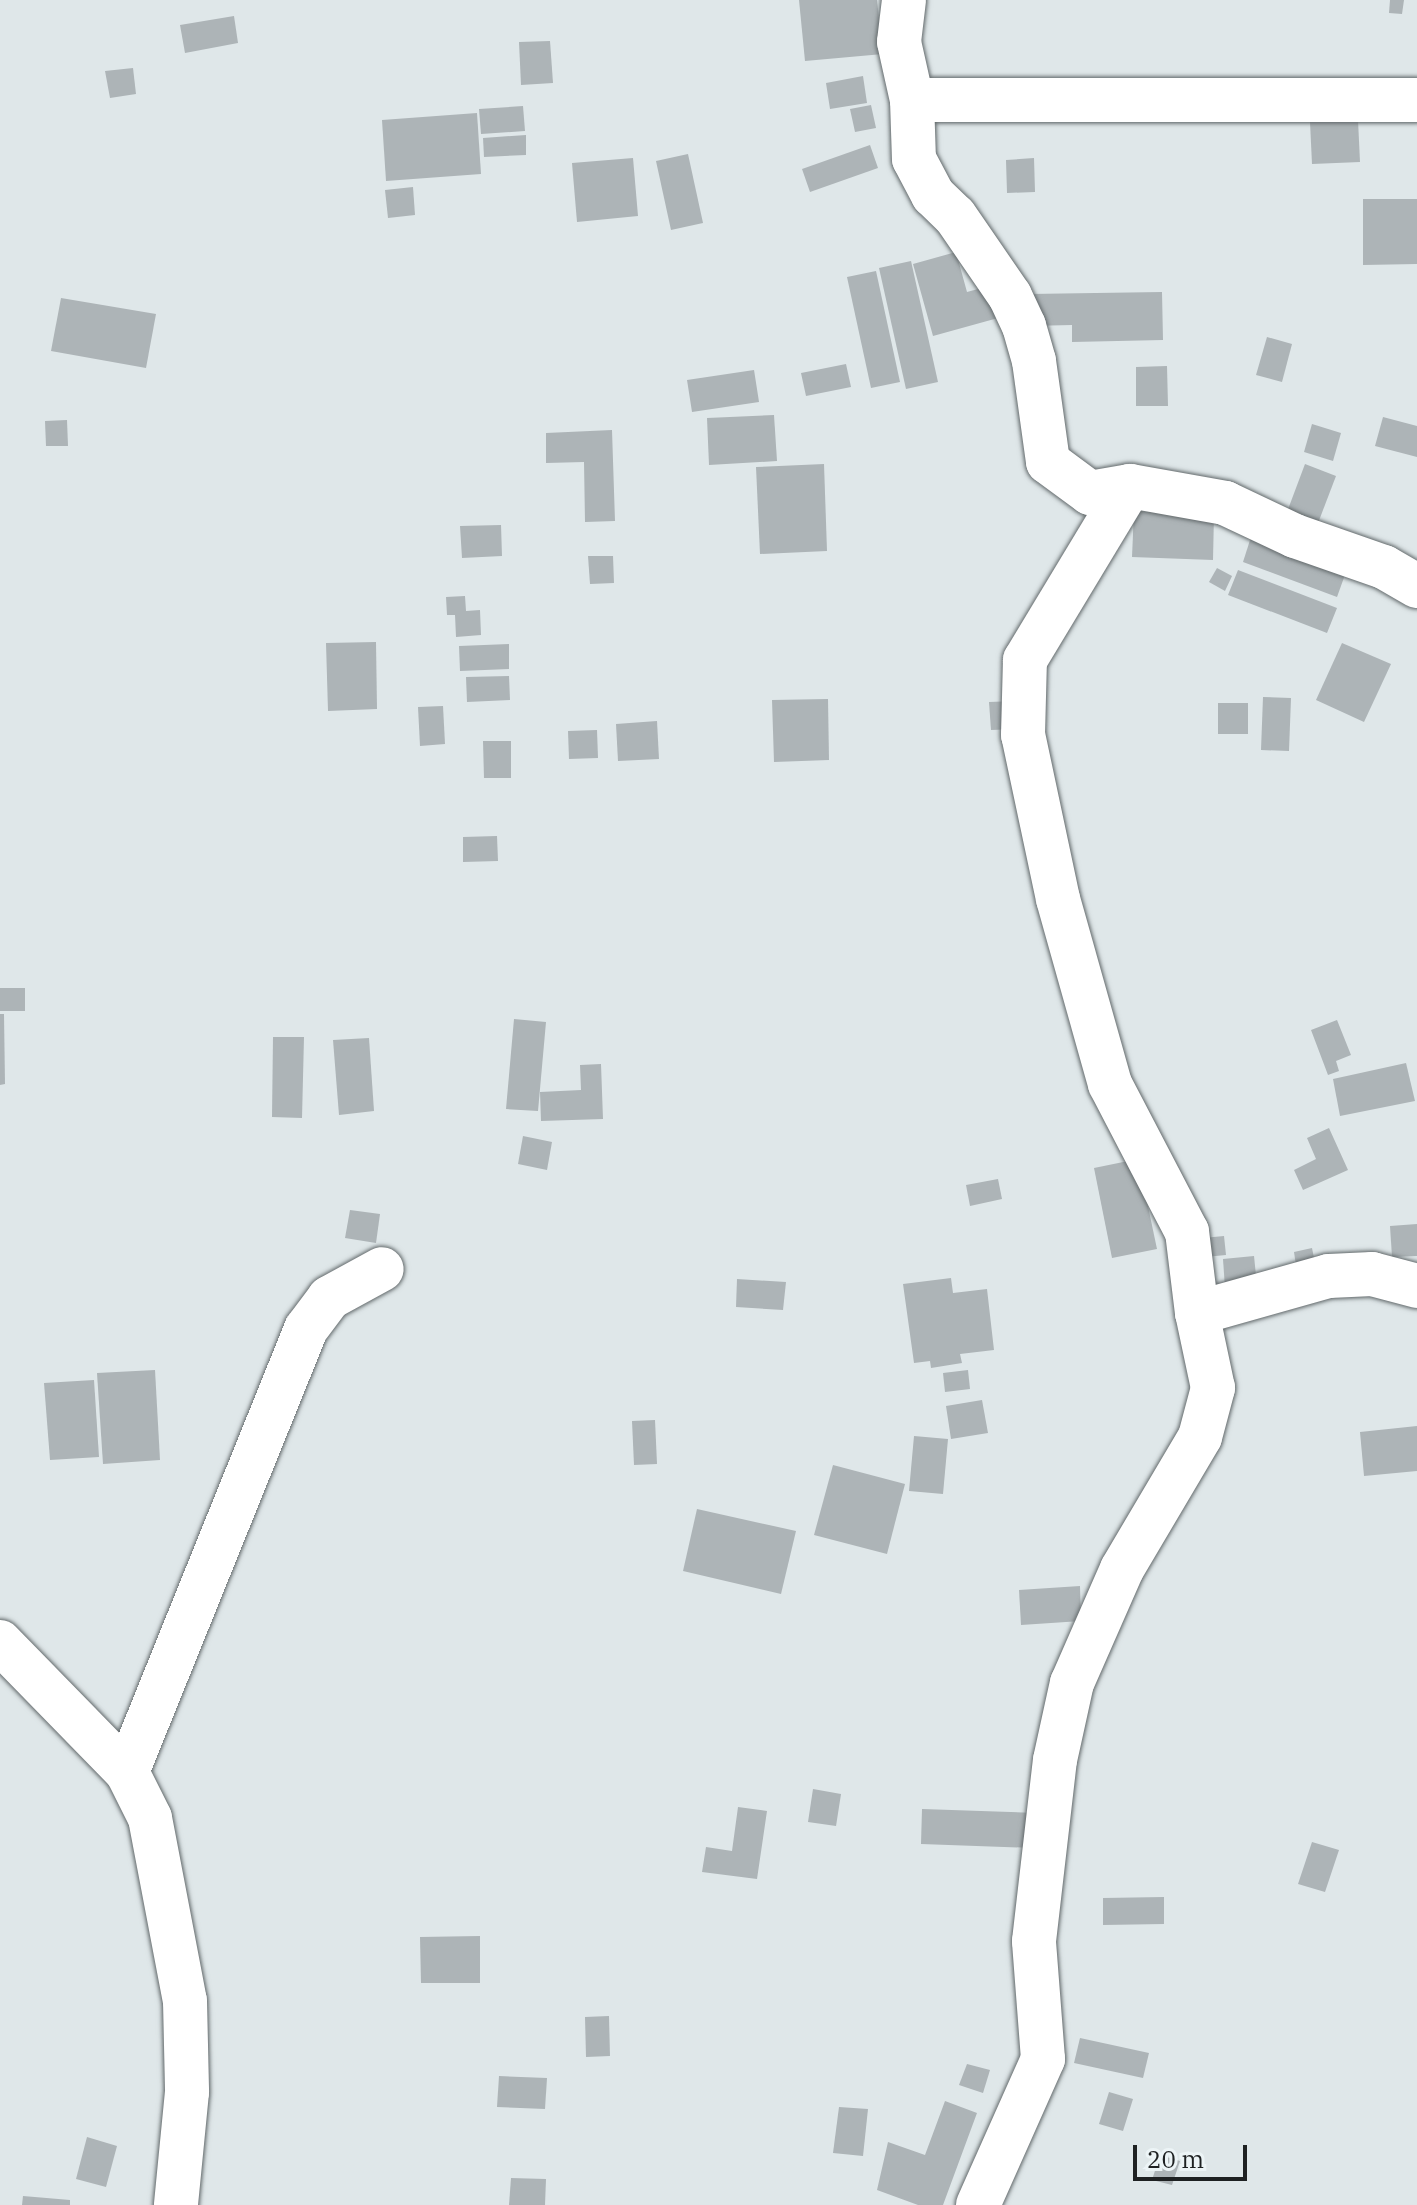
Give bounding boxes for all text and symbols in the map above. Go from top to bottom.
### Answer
scale bar [1137,2129,1251,2179]
text: 20 m [1147,2143,1204,2175]

